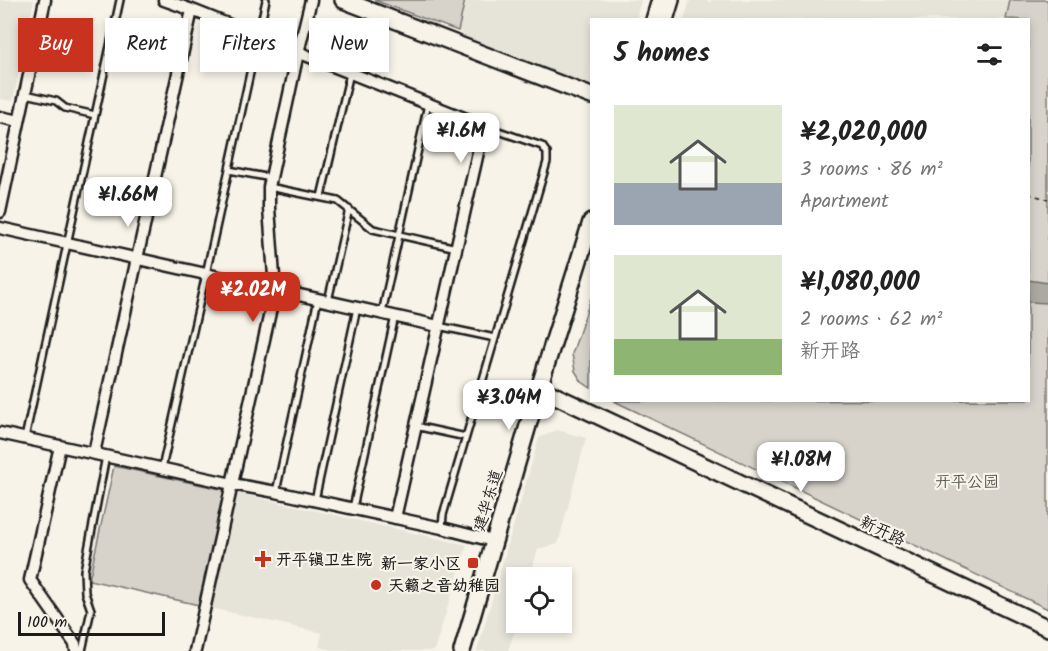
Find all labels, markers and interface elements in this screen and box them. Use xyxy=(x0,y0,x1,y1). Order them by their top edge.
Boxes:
chip: Buy xyxy=(18,18,93,72)
chip: Rent xyxy=(105,18,188,72)
chip: Filters xyxy=(200,18,297,72)
chip: New xyxy=(309,18,389,72)
text: 5 homes xyxy=(614,33,710,75)
icon: filters xyxy=(973,38,1006,71)
text: ¥2,020,000 xyxy=(800,112,927,154)
pin: ¥1.6M xyxy=(419,113,503,164)
text: ¥1.6M xyxy=(436,116,486,148)
icon: home xyxy=(662,129,734,201)
text: 3 rooms · 86 m² xyxy=(800,154,943,186)
pin: ¥1.66M xyxy=(79,177,177,228)
text: ¥1.66M xyxy=(98,180,158,212)
text: Apartment xyxy=(800,186,889,218)
text: ¥1,080,000 xyxy=(800,262,920,304)
pin: ¥2.02M xyxy=(204,272,302,323)
text: ¥2.02M xyxy=(220,275,286,307)
icon: home xyxy=(662,279,734,351)
text: 2 rooms · 62 m² xyxy=(800,304,942,336)
text: 新开路 xyxy=(800,336,860,368)
pin: ¥3.04M xyxy=(460,380,558,431)
text: ¥3.04M xyxy=(477,383,541,415)
pin: ¥1.08M xyxy=(752,442,850,493)
text: ¥1.08M xyxy=(771,445,831,477)
street label: 建华东道 xyxy=(467,466,510,535)
park label: 开平公园 xyxy=(935,470,999,495)
street label: 新开路 xyxy=(855,510,909,553)
place label: 开平镇卫生院 xyxy=(276,548,372,573)
marker: 开平镇卫生院 xyxy=(254,550,272,568)
place label: 新一家小区 xyxy=(381,552,461,577)
marker: 新一家小区 xyxy=(466,556,480,570)
map controls xyxy=(506,567,572,633)
button: locate xyxy=(506,567,572,633)
place label: 天籁之音幼稚园 xyxy=(388,574,500,599)
marker: 天籁之音幼稚园 xyxy=(369,578,383,592)
scale bar xyxy=(18,609,165,636)
text: 100 m xyxy=(27,610,67,635)

